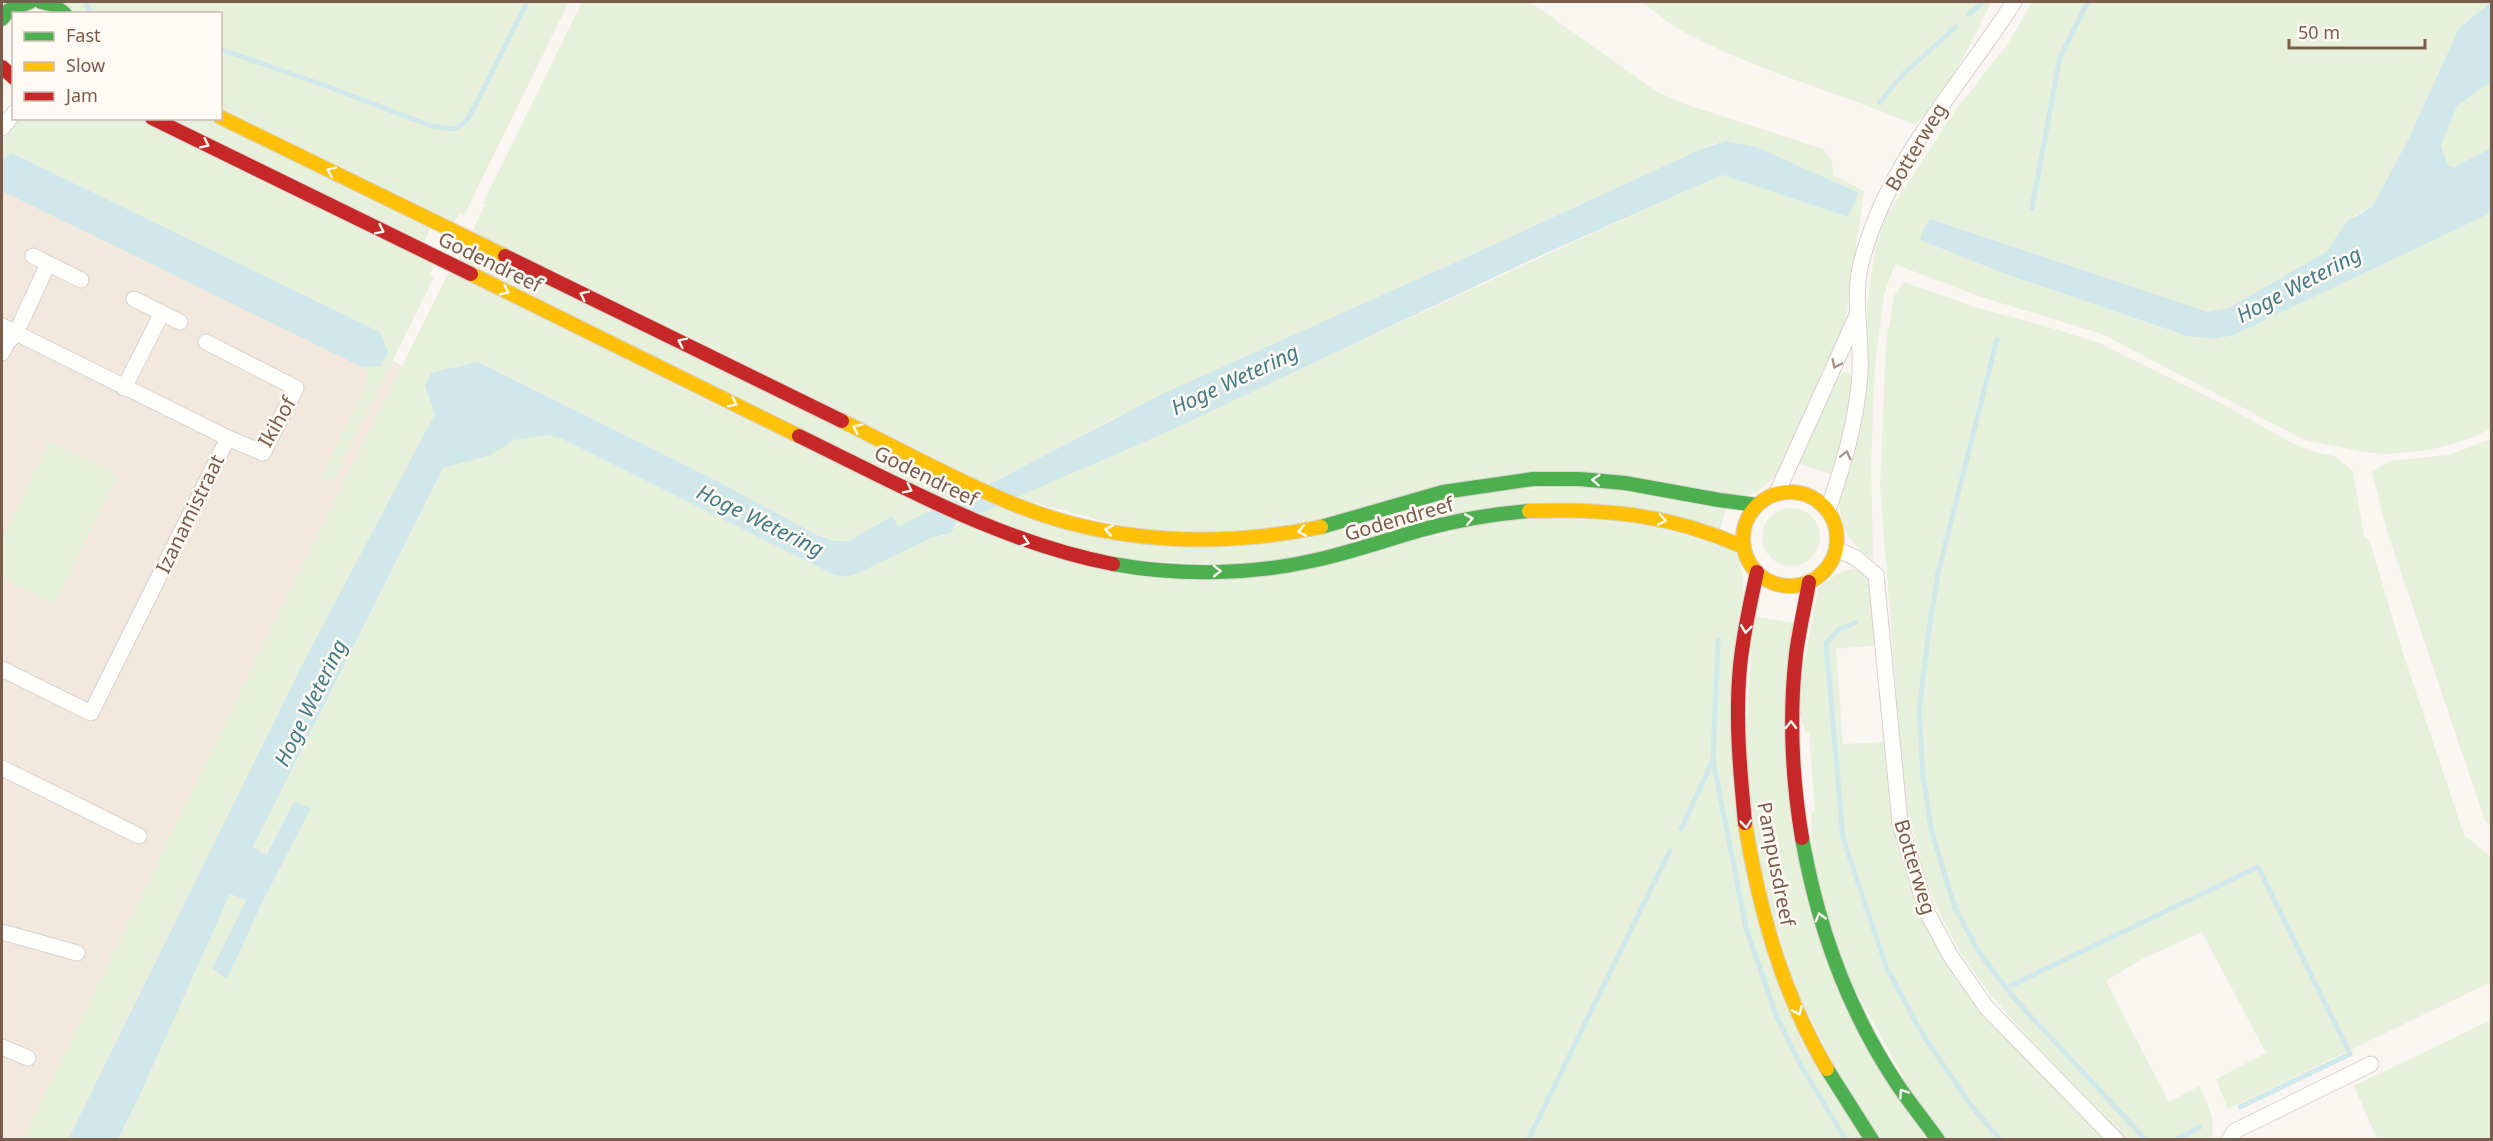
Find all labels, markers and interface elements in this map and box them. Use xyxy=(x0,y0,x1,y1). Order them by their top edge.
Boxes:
legend xyxy=(12,12,222,120)
scale bar xyxy=(2289,12,2426,50)
text: 50 m xyxy=(2298,20,2340,44)
text: Fast xyxy=(66,23,101,47)
text: Slow xyxy=(66,53,105,77)
text: Jam xyxy=(64,83,98,107)
street label: Botterweg xyxy=(1879,98,1952,196)
one-way arrow xyxy=(198,137,209,149)
one-way arrow xyxy=(327,166,338,178)
one-way arrow xyxy=(373,223,384,234)
street label: Godendreef xyxy=(434,225,548,299)
water label: Hoge Wetering xyxy=(2231,239,2366,329)
one-way arrow xyxy=(498,284,509,295)
one-way arrow xyxy=(580,290,591,302)
water label: Hoge Wetering xyxy=(1166,337,1303,421)
one-way arrow xyxy=(677,338,688,350)
one-way arrow xyxy=(1831,357,1843,368)
street label: Ikihof xyxy=(251,391,302,452)
one-way arrow xyxy=(727,396,738,408)
one-way arrow xyxy=(852,424,863,435)
street label: Godendreef xyxy=(870,439,984,513)
street label: Izanamistraat xyxy=(149,450,230,578)
one-way arrow xyxy=(1838,450,1851,460)
one-way arrow xyxy=(1592,474,1601,487)
water label: Hoge Wetering xyxy=(692,477,828,563)
one-way arrow xyxy=(902,482,913,493)
street label: Godendreef xyxy=(1341,490,1458,547)
one-way arrow xyxy=(1657,513,1667,526)
one-way arrow xyxy=(1464,514,1473,526)
one-way arrow xyxy=(1298,524,1308,537)
one-way arrow xyxy=(1104,525,1113,537)
one-way arrow xyxy=(1019,535,1030,548)
one-way arrow xyxy=(1213,565,1222,577)
one-way arrow xyxy=(1740,625,1753,634)
water label: Hoge Wetering xyxy=(267,635,353,771)
one-way arrow xyxy=(1785,721,1798,730)
street label: Pampusdreef xyxy=(1751,800,1802,929)
street label: Botterweg xyxy=(1888,816,1943,918)
one-way arrow xyxy=(1739,819,1752,828)
one-way arrow xyxy=(1814,912,1827,922)
one-way arrow xyxy=(1791,1004,1803,1015)
one-way arrow xyxy=(1899,1088,1910,1099)

